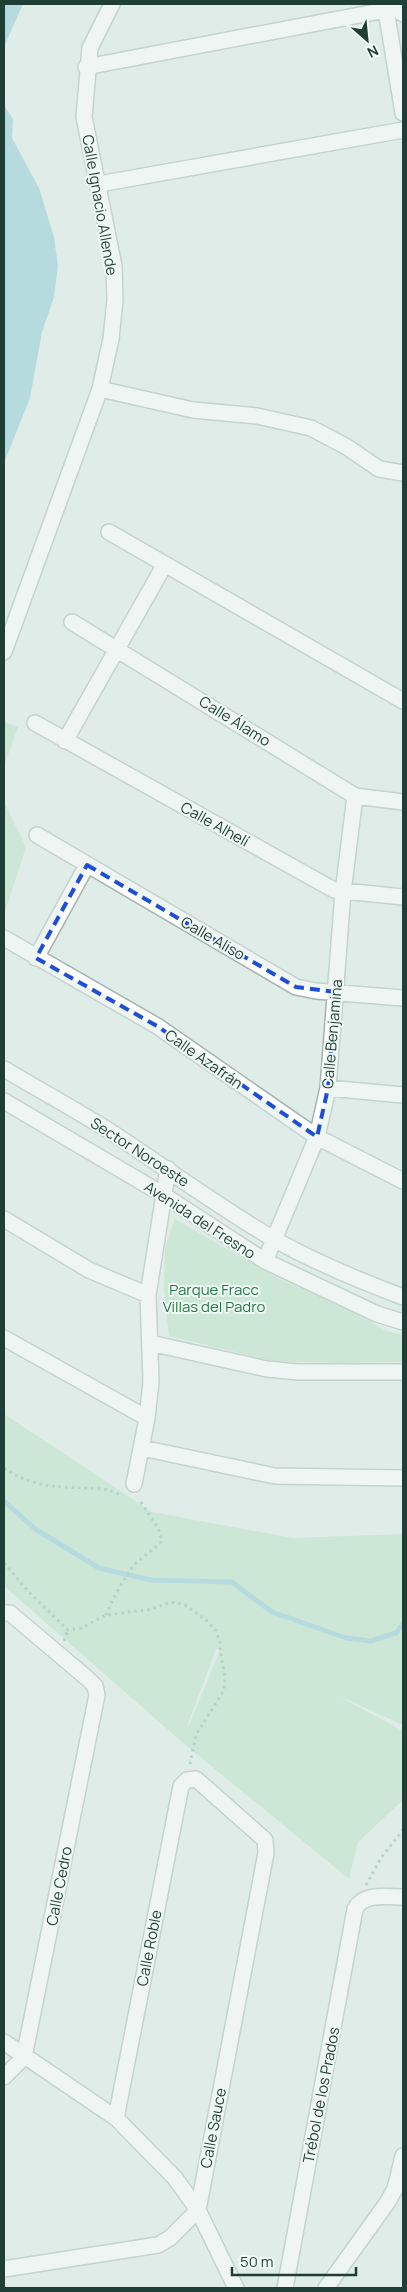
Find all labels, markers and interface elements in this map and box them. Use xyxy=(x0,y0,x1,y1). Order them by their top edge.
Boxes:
north arrow xyxy=(342,15,392,65)
text: N xyxy=(364,41,382,63)
street label: Calle Ignacio Allende xyxy=(77,133,123,277)
street label: Calle Álamo xyxy=(195,691,275,751)
street label: Calle Alhelí xyxy=(177,797,254,852)
street label: Calle Aliso xyxy=(177,911,249,965)
street label: Calle Benjamina xyxy=(317,978,347,1090)
street label: Calle Azafrán xyxy=(161,1024,247,1094)
street label: Sector Noroeste xyxy=(87,1112,194,1192)
street label: Avenida del Fresno xyxy=(140,1176,260,1264)
park label: Parque Fracc Villas del Padro xyxy=(163,1279,265,1317)
street label: Calle Cedro xyxy=(41,1844,77,1927)
street label: Calle Roble xyxy=(131,1908,167,1988)
street label: Trébol de los Prados xyxy=(297,2025,345,2165)
street label: Calle Sauce xyxy=(195,2086,231,2170)
scale bar xyxy=(232,2244,356,2276)
text: 50 m xyxy=(240,2251,274,2272)

